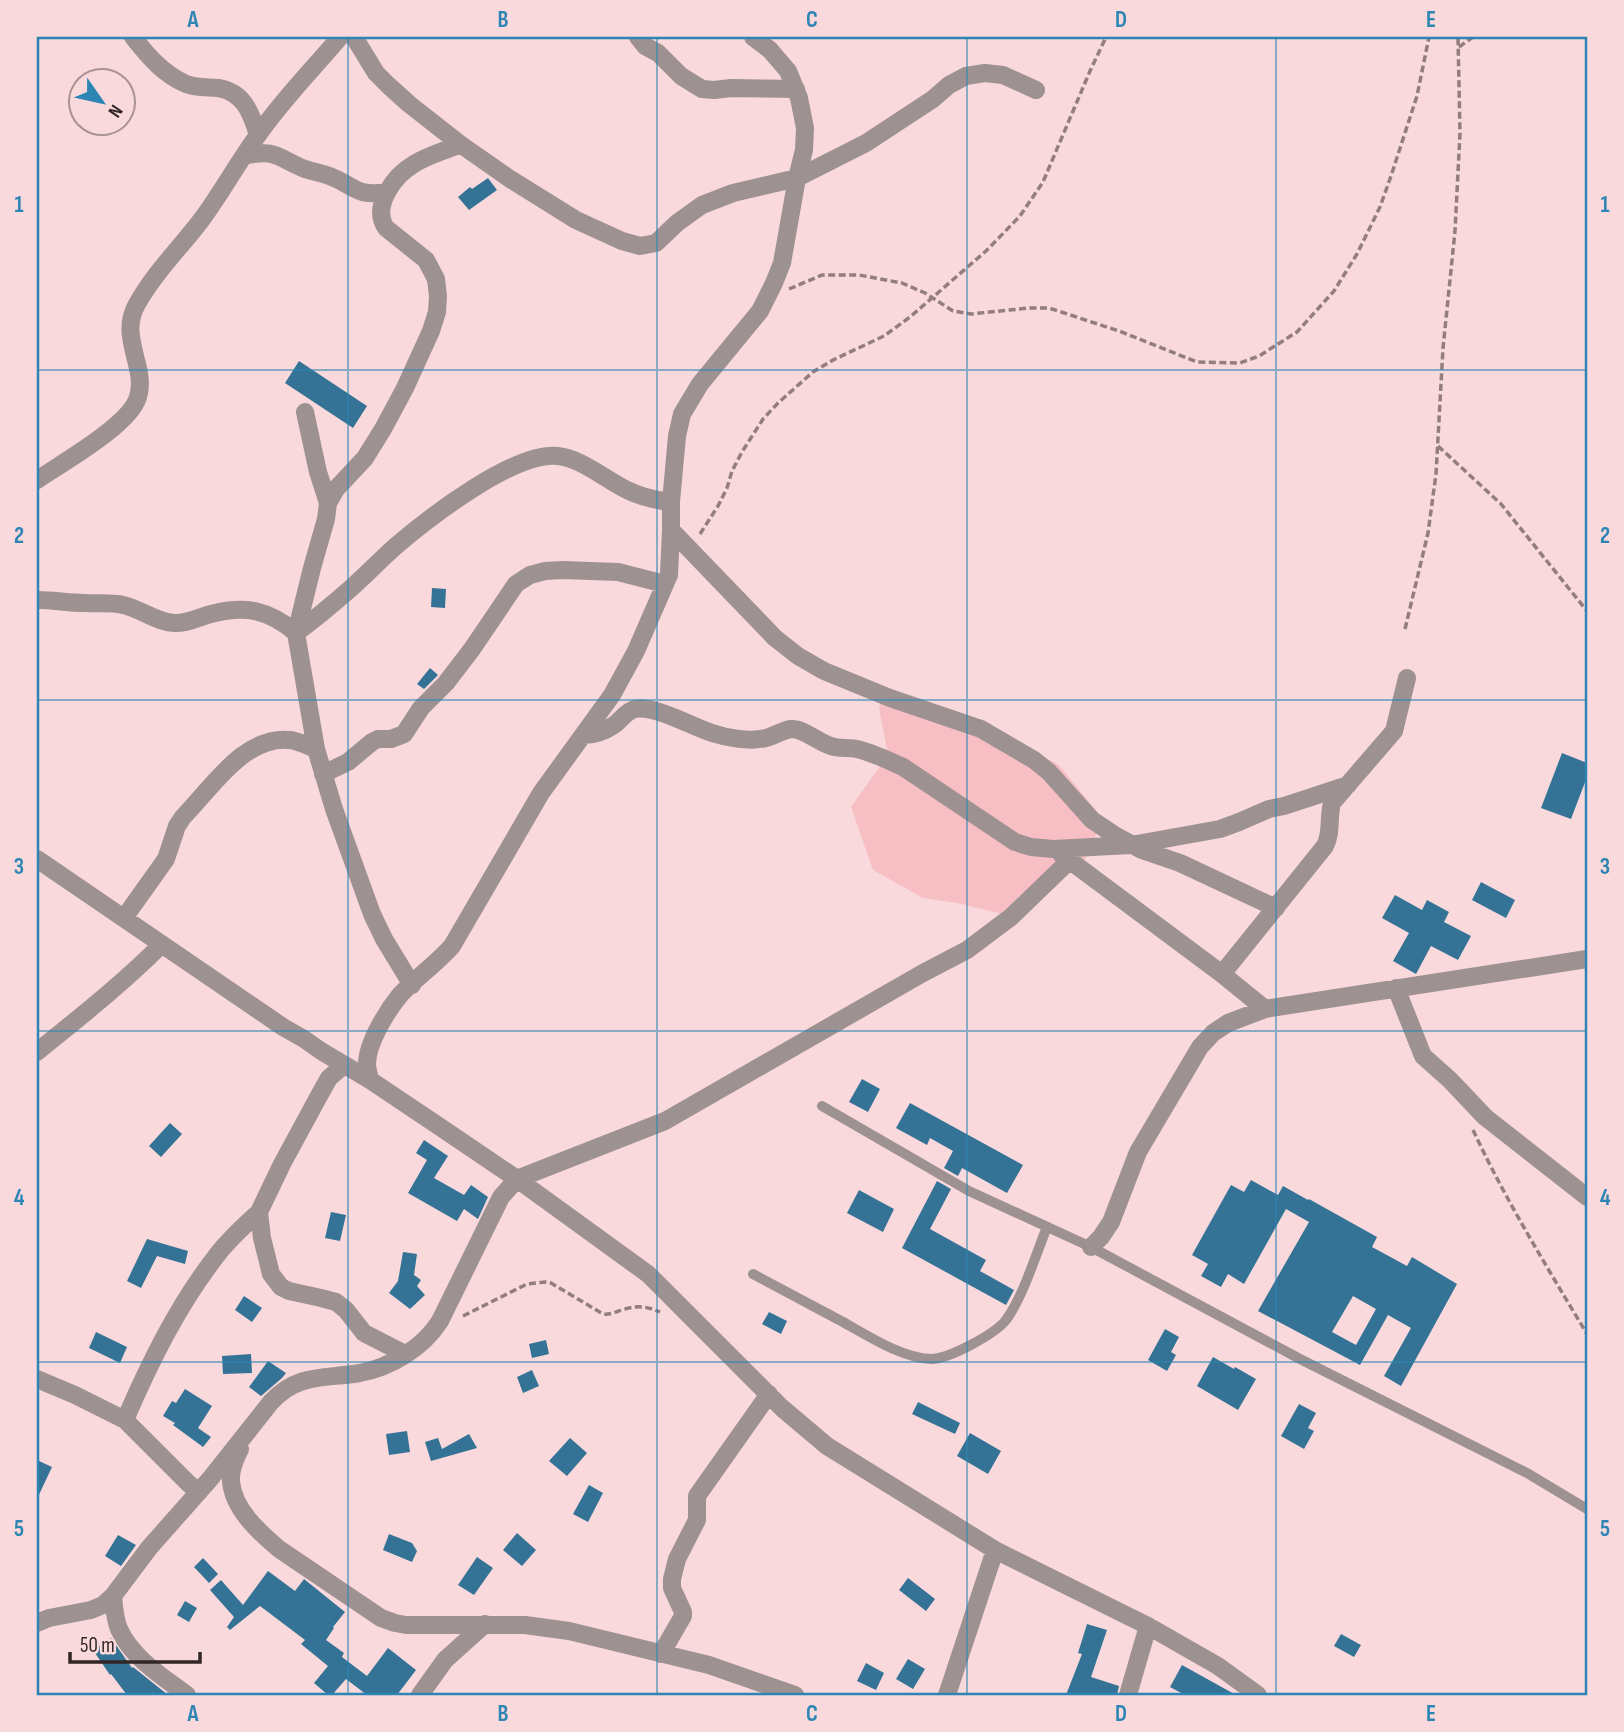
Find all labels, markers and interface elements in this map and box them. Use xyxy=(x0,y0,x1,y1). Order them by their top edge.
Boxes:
text: A xyxy=(187,6,200,34)
text: B xyxy=(498,6,509,34)
text: C xyxy=(806,6,818,34)
text: D xyxy=(1115,6,1127,34)
text: E xyxy=(1426,6,1436,34)
north arrow xyxy=(66,66,136,136)
text: N xyxy=(102,100,127,121)
text: 1 xyxy=(14,191,24,219)
text: 1 xyxy=(1600,191,1610,219)
text: 2 xyxy=(14,522,24,550)
text: 2 xyxy=(1600,522,1610,550)
text: 3 xyxy=(14,853,24,881)
text: 3 xyxy=(1600,853,1610,881)
text: 4 xyxy=(14,1184,25,1212)
text: 4 xyxy=(1600,1184,1611,1212)
text: 5 xyxy=(14,1515,24,1543)
text: 5 xyxy=(1600,1515,1610,1543)
scale bar xyxy=(70,1620,200,1664)
text: 50 m xyxy=(80,1633,115,1658)
text: A xyxy=(187,1700,200,1728)
text: B xyxy=(498,1700,509,1728)
text: C xyxy=(806,1700,818,1728)
text: D xyxy=(1115,1700,1127,1728)
text: E xyxy=(1426,1700,1436,1728)

